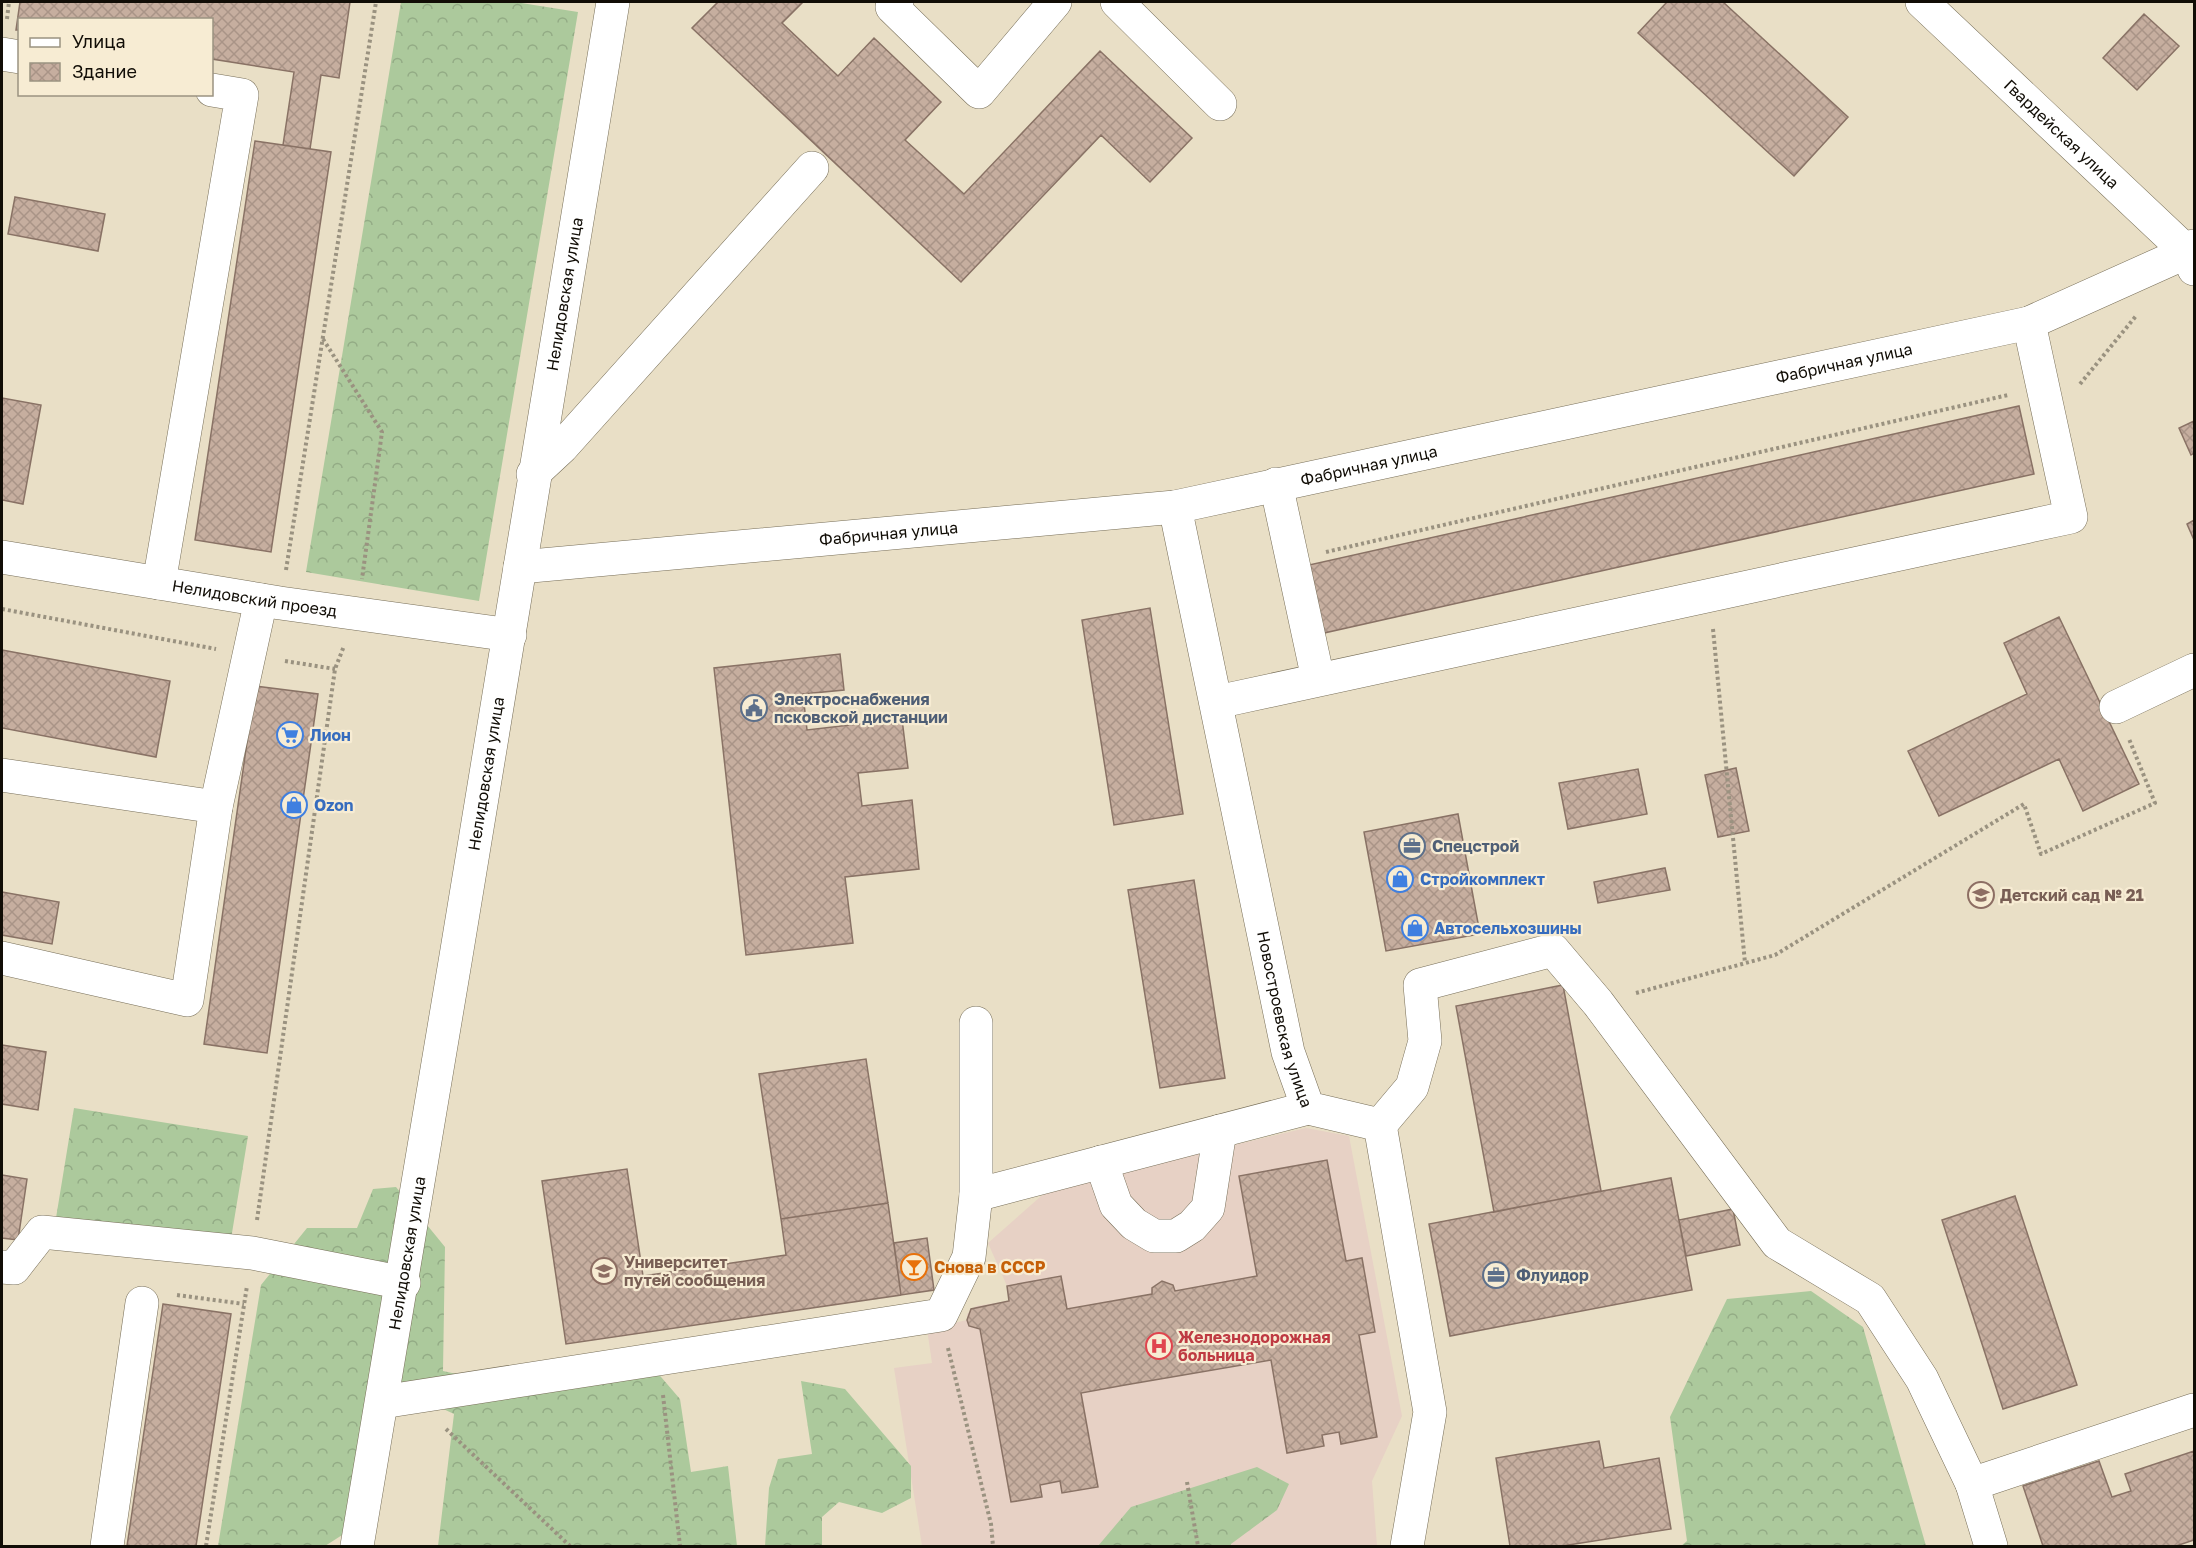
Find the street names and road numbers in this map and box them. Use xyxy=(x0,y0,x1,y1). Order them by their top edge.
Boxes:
street label: Гвардейская улица xyxy=(2000,75,2123,193)
street label: Нелидовская улица xyxy=(542,216,587,372)
street label: Фабричная улица xyxy=(1774,338,1914,387)
street label: Фабричная улица xyxy=(1298,441,1439,490)
street label: Фабричная улица xyxy=(818,517,959,550)
street label: Нелидовский проезд xyxy=(171,575,339,621)
street label: Нелидовская улица xyxy=(463,695,508,852)
street label: Новостроевская улица xyxy=(1253,929,1317,1110)
street label: Нелидовская улица xyxy=(384,1175,429,1332)

